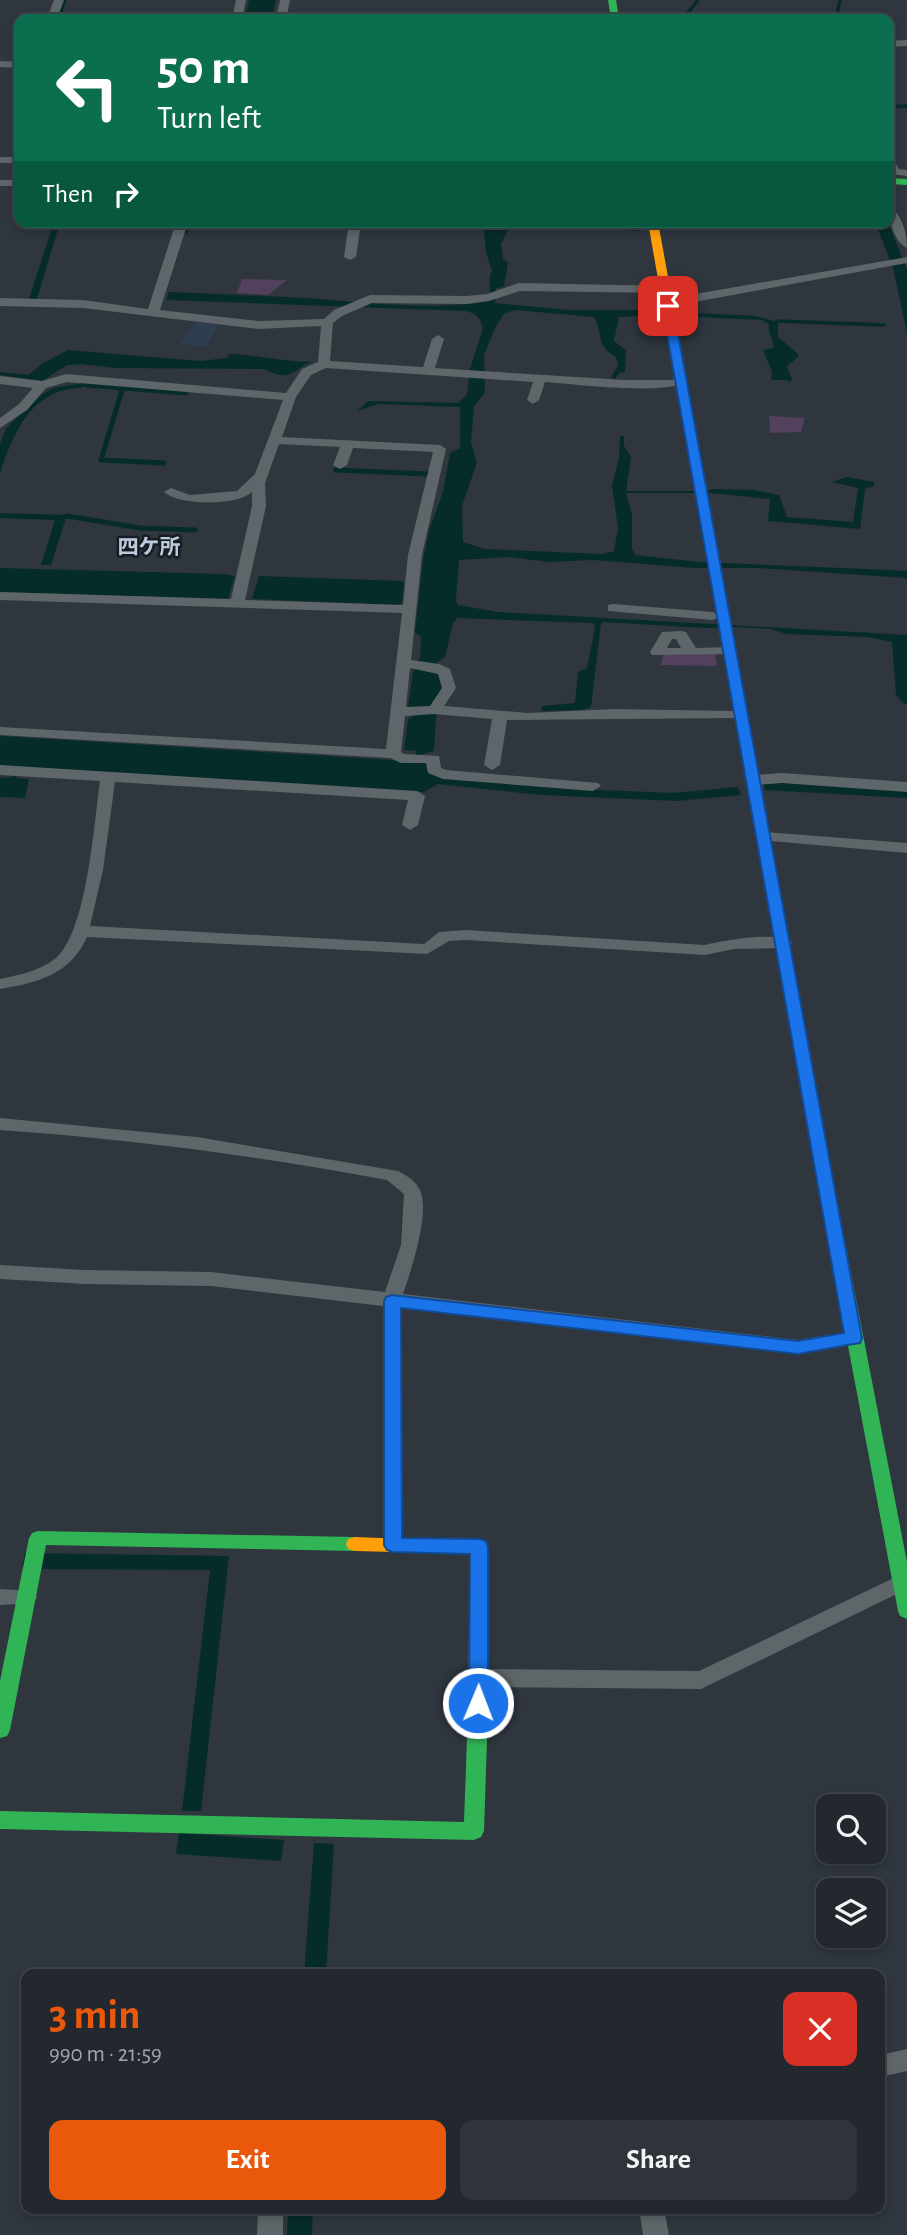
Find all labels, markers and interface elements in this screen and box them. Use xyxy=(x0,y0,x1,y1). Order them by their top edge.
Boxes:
icon: left xyxy=(42,42,133,133)
text: 50 m xyxy=(157,44,251,93)
text: Turn left xyxy=(157,102,261,134)
icon: right xyxy=(107,175,145,213)
text: Then xyxy=(42,181,93,207)
pin xyxy=(638,276,698,336)
icon: arrive xyxy=(649,287,687,325)
district label: 四ケ所 xyxy=(118,536,181,558)
position arrow xyxy=(441,1666,515,1740)
map controls xyxy=(816,1794,886,1948)
button: search xyxy=(816,1794,886,1864)
button: layers xyxy=(816,1878,886,1948)
button: close xyxy=(783,1992,857,2066)
text: 3 min xyxy=(49,1994,141,2036)
text: 990 m · 21:59 xyxy=(49,2043,162,2066)
button: Exit xyxy=(49,2120,446,2200)
button: Share xyxy=(460,2120,857,2200)

